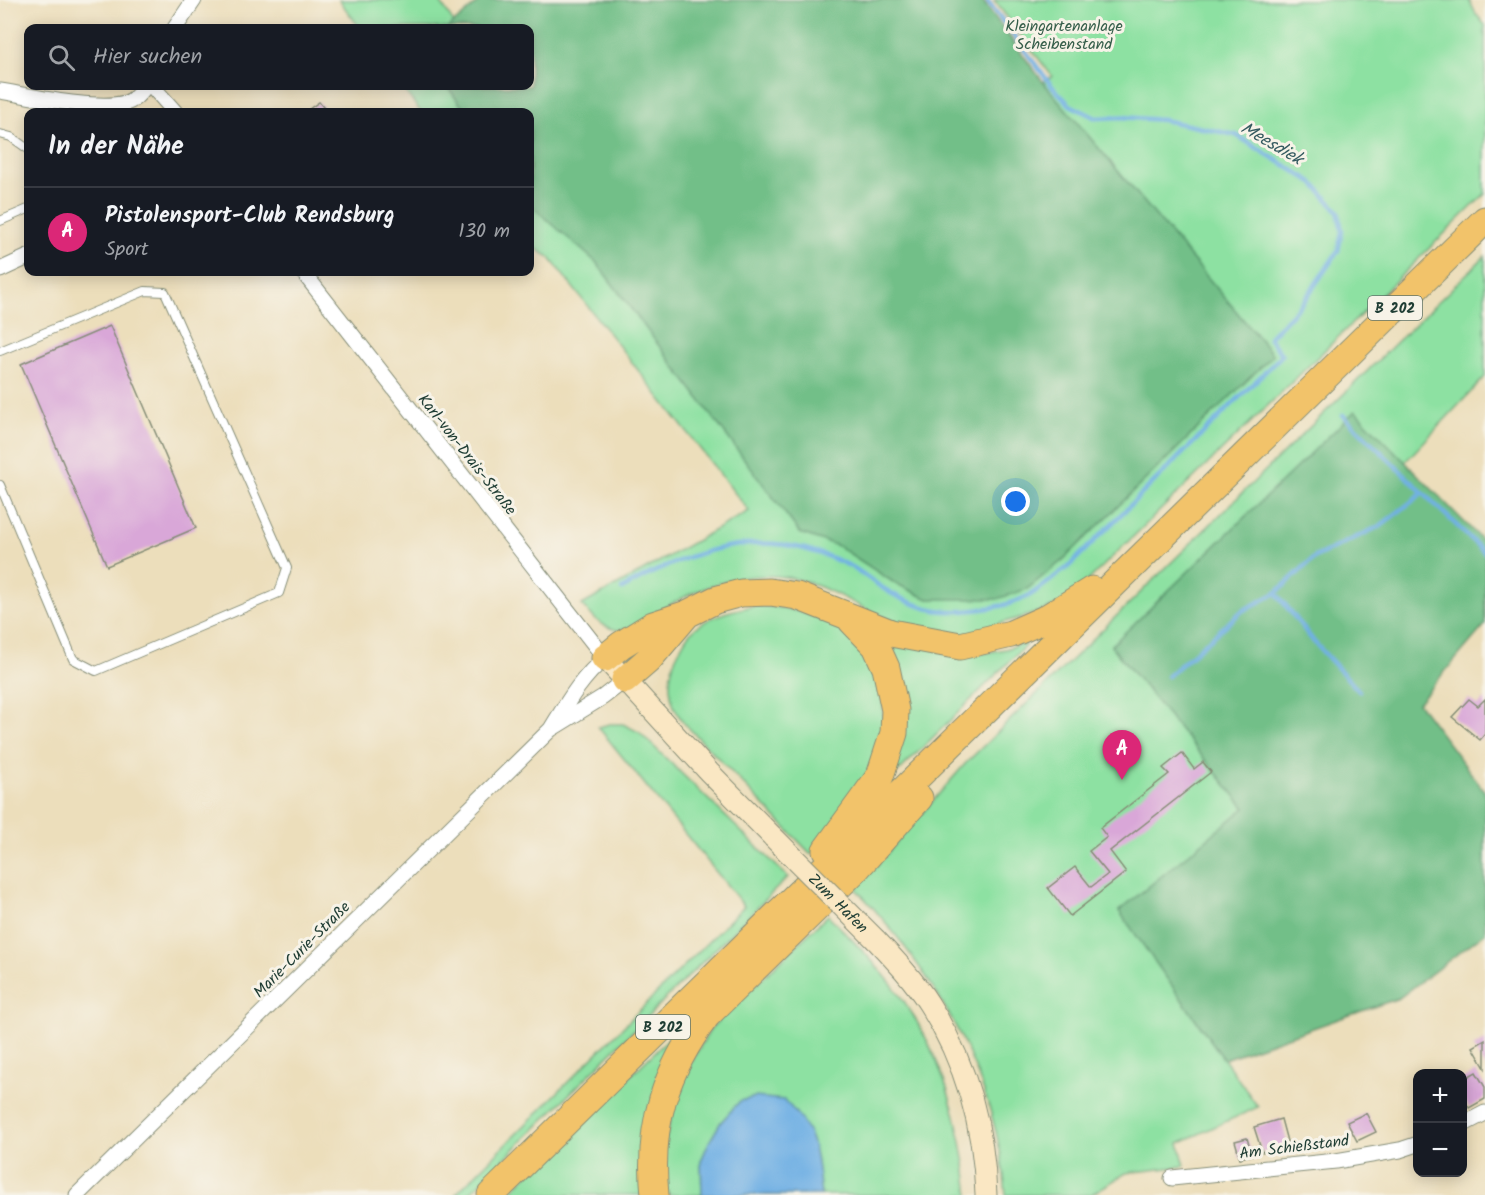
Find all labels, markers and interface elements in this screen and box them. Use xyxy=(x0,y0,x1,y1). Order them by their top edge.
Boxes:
park label: Kleingartenanlage Scheibenstand xyxy=(1005,14,1123,57)
search box xyxy=(24,24,534,90)
text: Hier suchen xyxy=(93,40,202,75)
icon: search xyxy=(45,41,78,74)
water label: Meesdiek xyxy=(1235,115,1310,175)
text: In der Nähe xyxy=(48,126,184,168)
text: Pistolensport-Club Rendsburg xyxy=(105,199,395,234)
text: A xyxy=(61,216,74,248)
text: 130 m xyxy=(458,216,510,248)
text: Sport xyxy=(105,234,149,266)
road number: B 202 xyxy=(1368,296,1422,320)
street label: Karl-von-Drais-Straße xyxy=(411,389,522,521)
your location xyxy=(1001,487,1030,516)
pin: A xyxy=(1102,730,1142,780)
street label: Zum Hafen xyxy=(802,868,874,940)
street label: Marie-Curie-Straße xyxy=(248,896,356,1004)
road number: B 202 xyxy=(636,1015,690,1039)
map controls xyxy=(1413,1069,1467,1177)
button: + xyxy=(1413,1069,1467,1123)
button: − xyxy=(1413,1123,1467,1177)
street label: Am Schießstand xyxy=(1238,1128,1352,1167)

